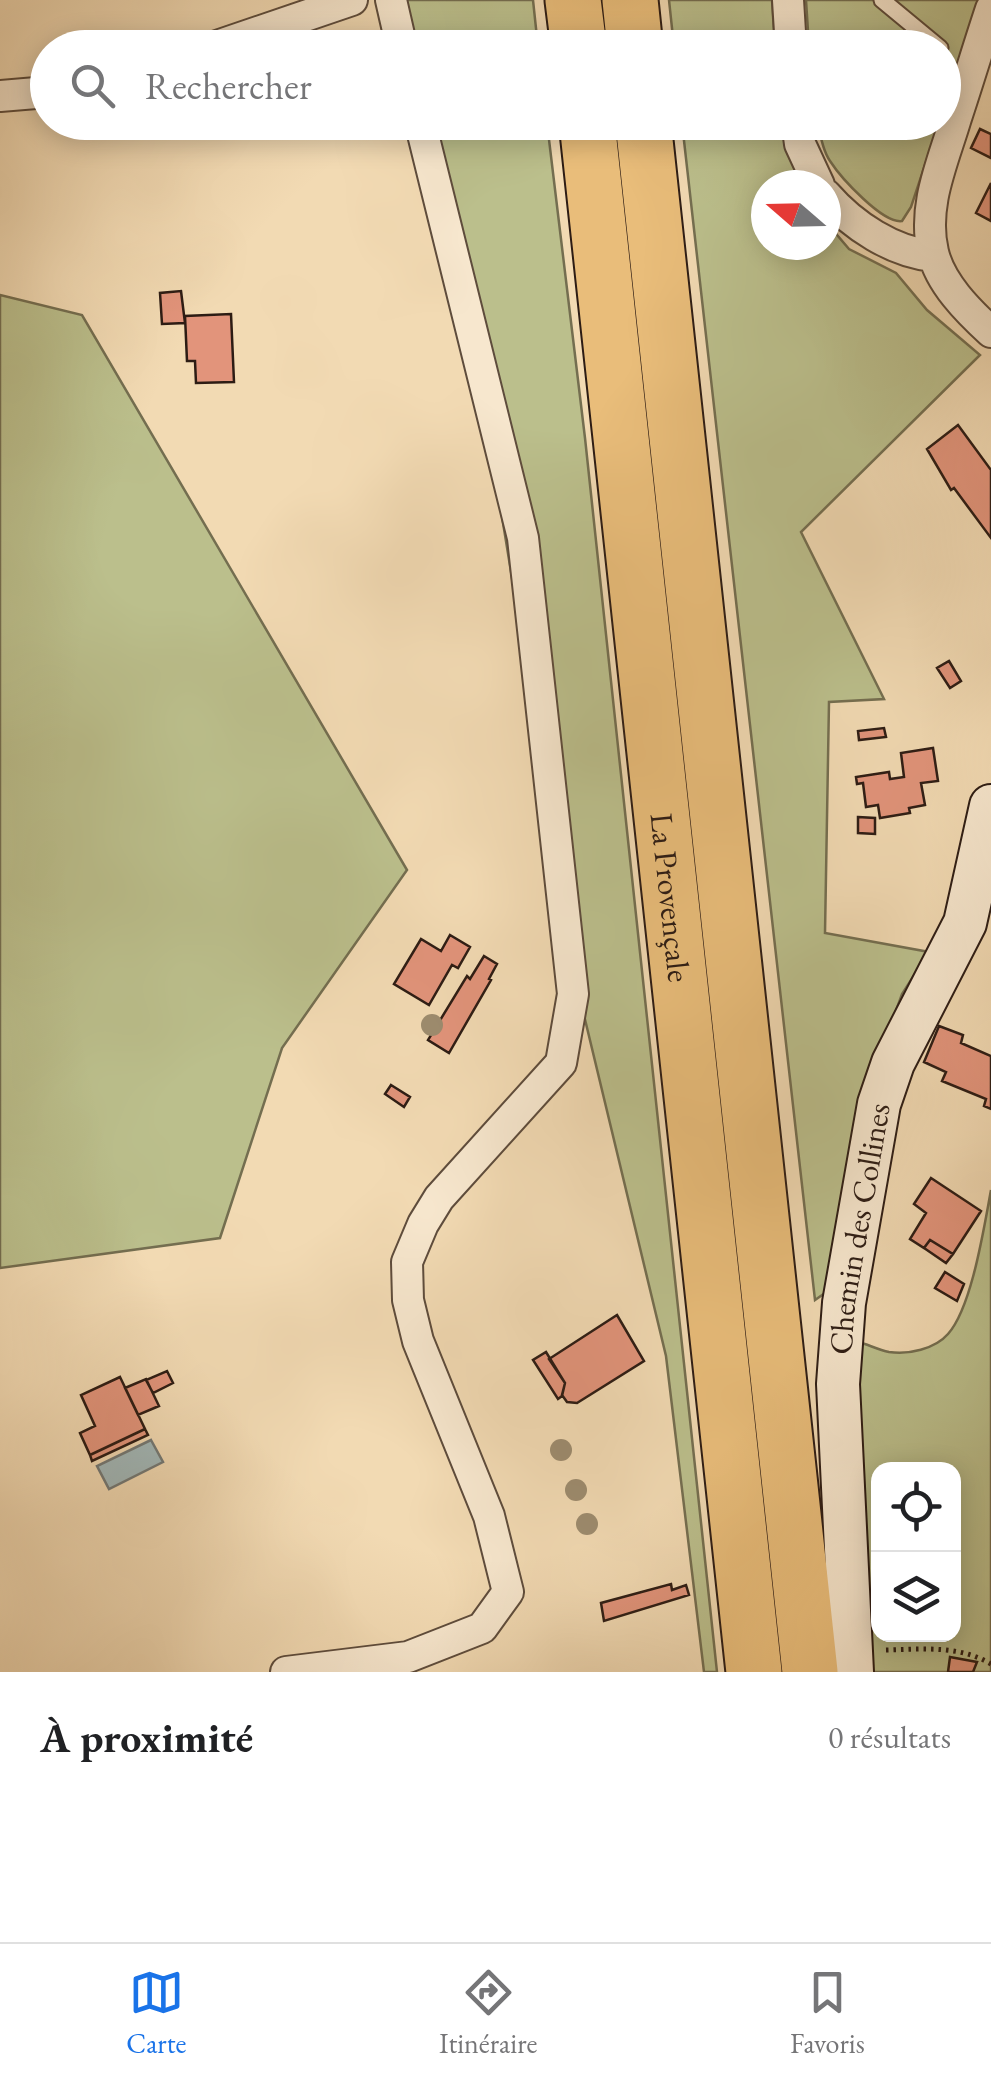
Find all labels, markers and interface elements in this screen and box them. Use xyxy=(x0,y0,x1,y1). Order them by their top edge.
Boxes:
search box xyxy=(30,30,961,140)
icon: search xyxy=(65,58,120,113)
text: Rechercher xyxy=(145,61,312,110)
north arrow xyxy=(751,170,841,260)
street label: La Provençale xyxy=(641,811,701,984)
street label: Chemin des Collines xyxy=(819,1100,900,1356)
map controls xyxy=(871,1462,961,1642)
button: locate xyxy=(871,1462,961,1552)
button: layers xyxy=(871,1552,961,1642)
text: À proximité xyxy=(40,1710,253,1765)
text: 0 résultats xyxy=(828,1716,951,1758)
tab: Carte xyxy=(126,1965,186,2061)
tab: Itinéraire xyxy=(439,1965,537,2061)
tab: Favoris xyxy=(790,1965,865,2061)

